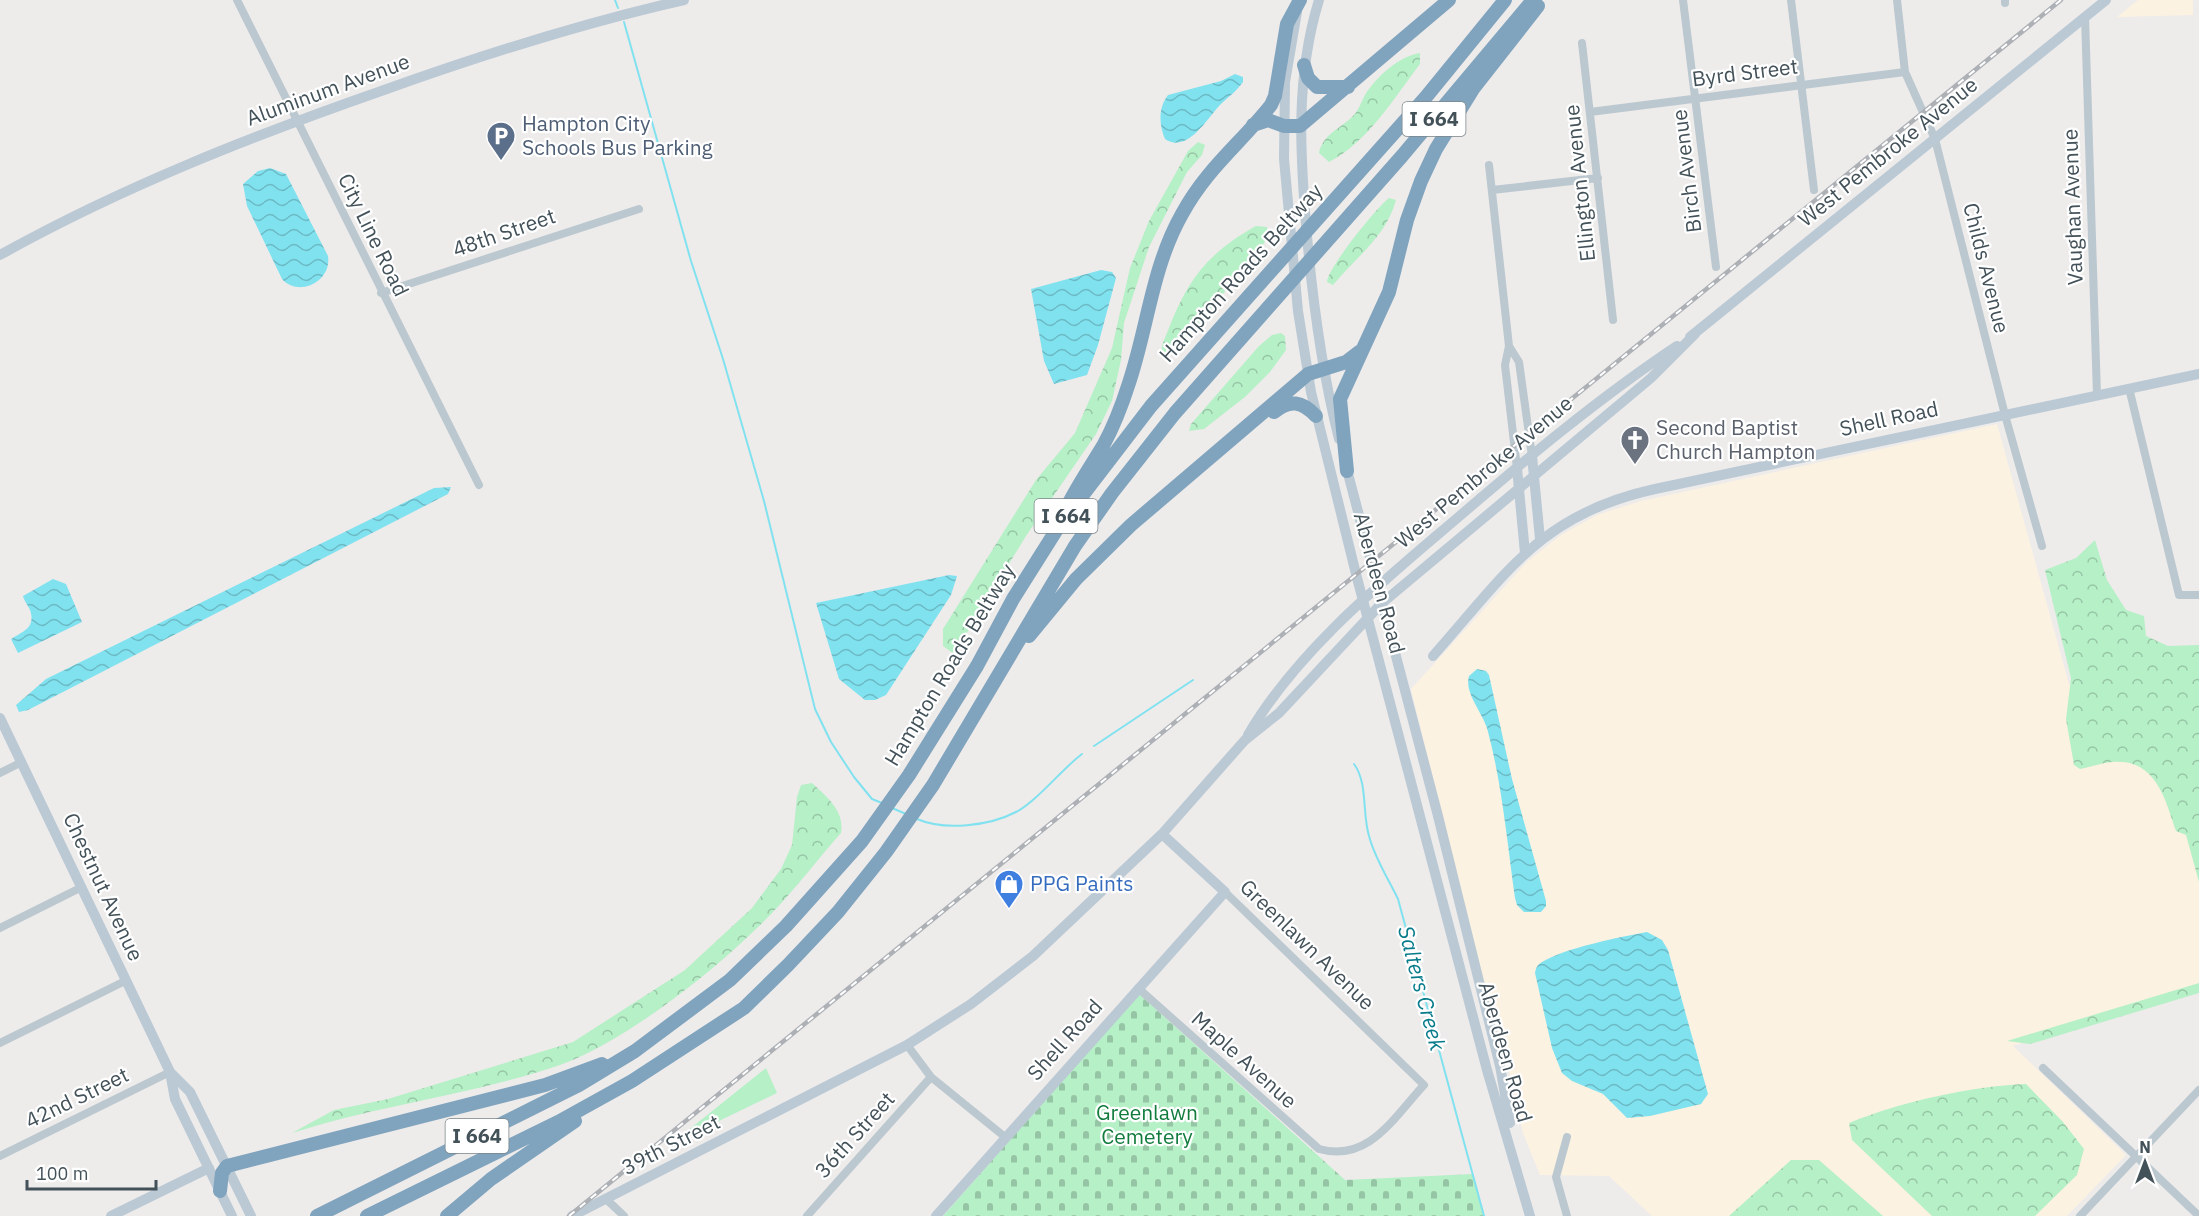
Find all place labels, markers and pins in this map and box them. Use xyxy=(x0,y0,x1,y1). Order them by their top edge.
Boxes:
place label: Hampton City Schools Bus Parking xyxy=(522,109,713,161)
parking icon: Hampton City Schools Bus Parking xyxy=(485,120,517,162)
place label: Second Baptist Church Hampton xyxy=(1656,413,1815,465)
church icon: Second Baptist Church Hampton xyxy=(1619,424,1651,466)
shop icon: PPG Paints xyxy=(993,868,1025,910)
place label: PPG Paints xyxy=(1030,869,1134,897)

